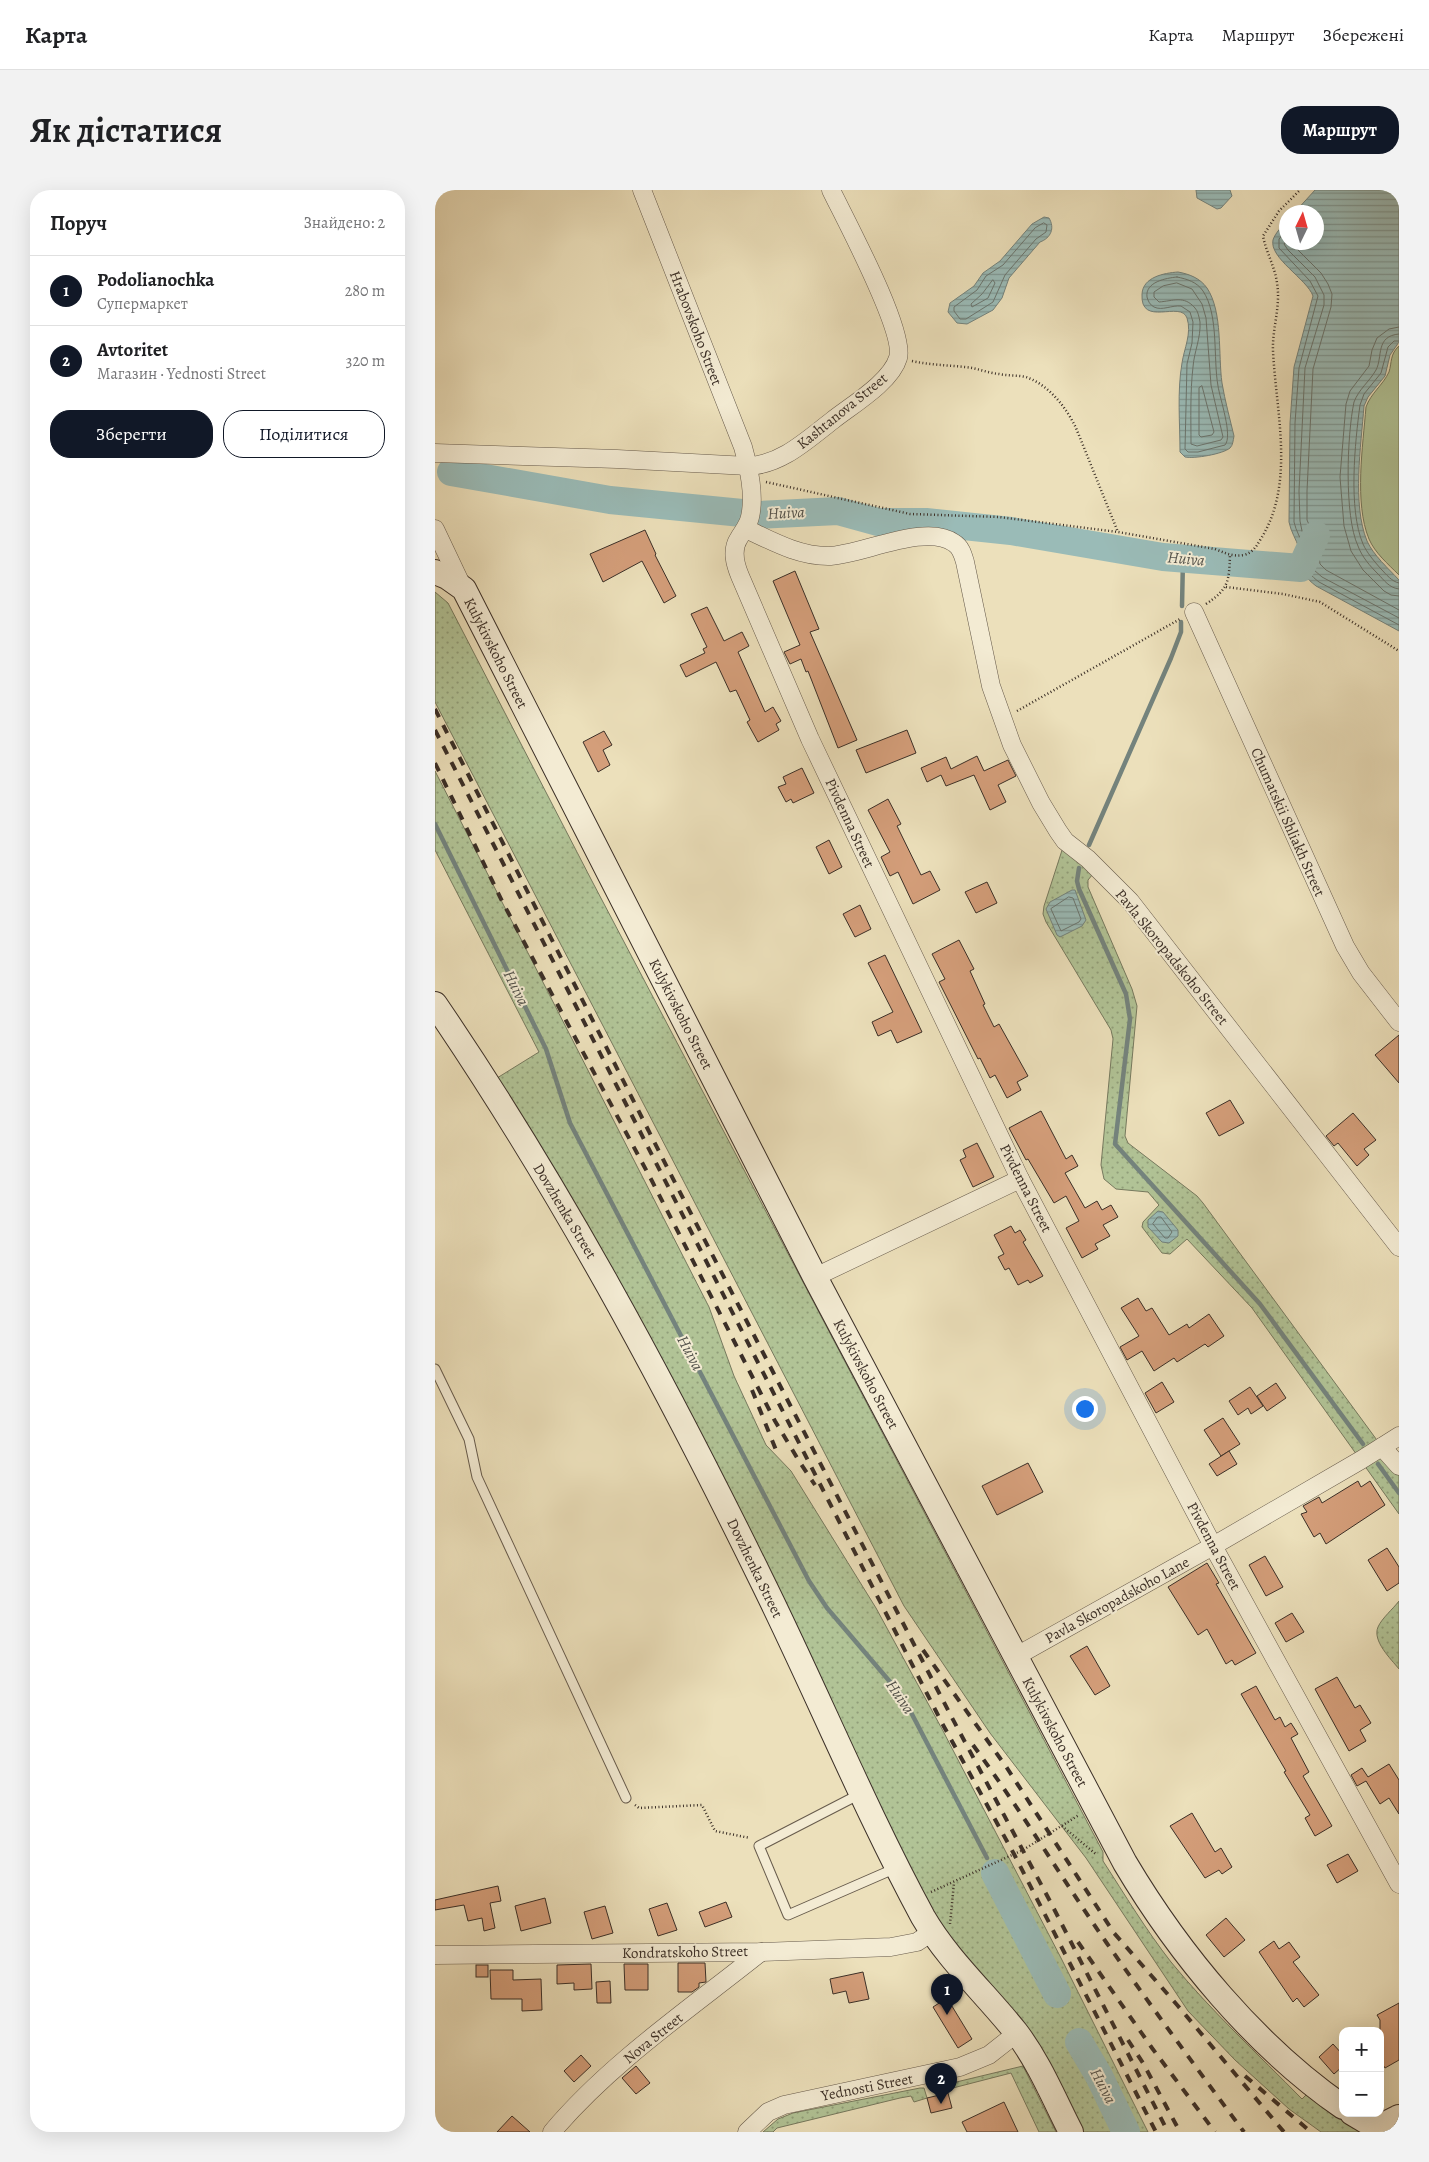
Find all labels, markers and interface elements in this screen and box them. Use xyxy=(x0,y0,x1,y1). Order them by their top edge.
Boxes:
text: Карта xyxy=(25,19,87,51)
text: Карта xyxy=(1148,23,1194,47)
text: Маршрут xyxy=(1222,23,1295,47)
text: Збережені xyxy=(1323,23,1404,47)
text: Як дістатися xyxy=(30,106,222,154)
button: Маршрут xyxy=(1281,106,1399,154)
north arrow xyxy=(1279,205,1324,250)
text: Поруч xyxy=(50,209,107,237)
text: Знайдено: 2 xyxy=(304,212,385,234)
text: Podolianochka xyxy=(97,267,214,293)
street label: Hrabovskoho Street xyxy=(665,268,727,388)
text: 1 xyxy=(63,280,69,302)
text: 280 m xyxy=(345,280,385,302)
text: Супермаркет xyxy=(97,293,188,315)
text: Avtoritet xyxy=(97,337,168,363)
text: 2 xyxy=(62,350,70,372)
text: 320 m xyxy=(346,350,385,372)
text: Магазин · Yednosti Street xyxy=(97,363,266,385)
street label: Kashtanova Street xyxy=(793,368,891,454)
button: Зберегти xyxy=(50,410,213,458)
button: Поділитися xyxy=(223,410,385,458)
water label: Huiva xyxy=(767,501,806,525)
water label: Huiva xyxy=(1167,546,1206,572)
street label: Kulykivskoho Street xyxy=(459,594,533,712)
street label: Chumatskii Shliakh Street xyxy=(1246,744,1330,900)
street label: Pivdenna Street xyxy=(820,775,880,871)
street label: Pavla Skoropadskoho Street xyxy=(1111,885,1233,1029)
street label: Kulykivskoho Street xyxy=(644,955,718,1073)
water label: Huiva xyxy=(498,966,534,1010)
street label: Pivdenna Street xyxy=(995,1140,1057,1236)
street label: Dovzhenka Street xyxy=(529,1159,601,1263)
street label: Kulykivskoho Street xyxy=(829,1315,903,1433)
water label: Huiva xyxy=(672,1331,709,1375)
your location xyxy=(1072,1396,1098,1422)
street label: Pivdenna Street xyxy=(1182,1499,1246,1593)
street label: Dovzhenka Street xyxy=(722,1515,788,1621)
street label: Pavla Skoropadskoho Lane xyxy=(1041,1552,1193,1648)
street label: Kulykivskoho Street xyxy=(1018,1673,1092,1791)
water label: Huiva xyxy=(880,1675,920,1719)
street label: Kondratskoho Street xyxy=(622,1941,748,1963)
pin: 1 xyxy=(931,1974,963,2015)
street label: Nova Street xyxy=(619,2008,687,2068)
map controls xyxy=(1339,2027,1384,2117)
button: + xyxy=(1339,2027,1384,2072)
pin: 2 xyxy=(925,2063,957,2104)
water label: Huiva xyxy=(1085,2064,1122,2108)
street label: Yednosti Street xyxy=(818,2068,915,2106)
button: − xyxy=(1339,2072,1384,2117)

